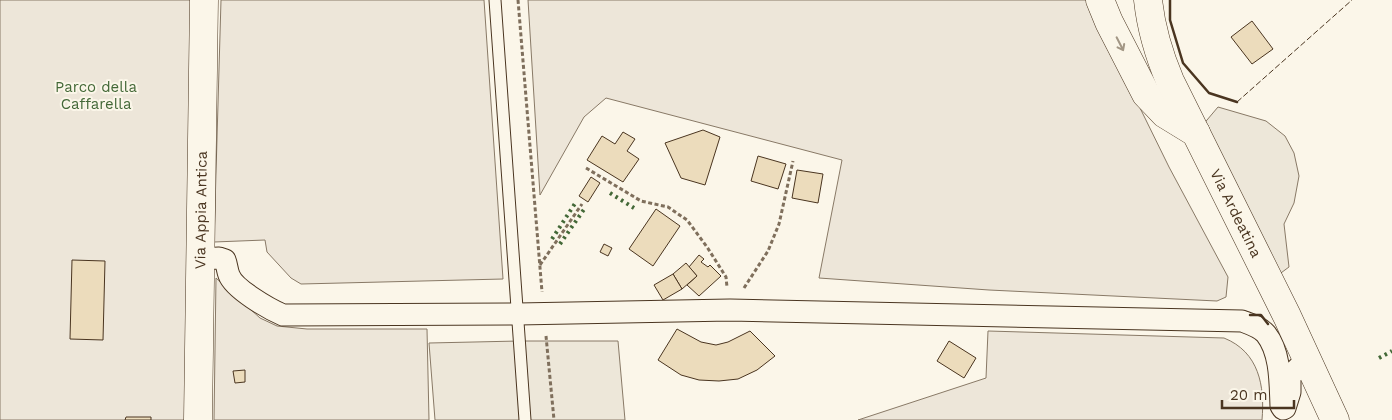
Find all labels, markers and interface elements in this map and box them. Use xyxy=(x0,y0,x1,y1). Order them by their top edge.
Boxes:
one-way arrow xyxy=(1116,36,1125,51)
park label: Parco della Caffarella xyxy=(55,78,137,113)
street label: Via Appia Antica xyxy=(191,150,211,269)
street label: Via Ardeatina xyxy=(1206,166,1266,261)
scale bar xyxy=(1222,378,1294,410)
text: 20 m xyxy=(1230,386,1268,404)

